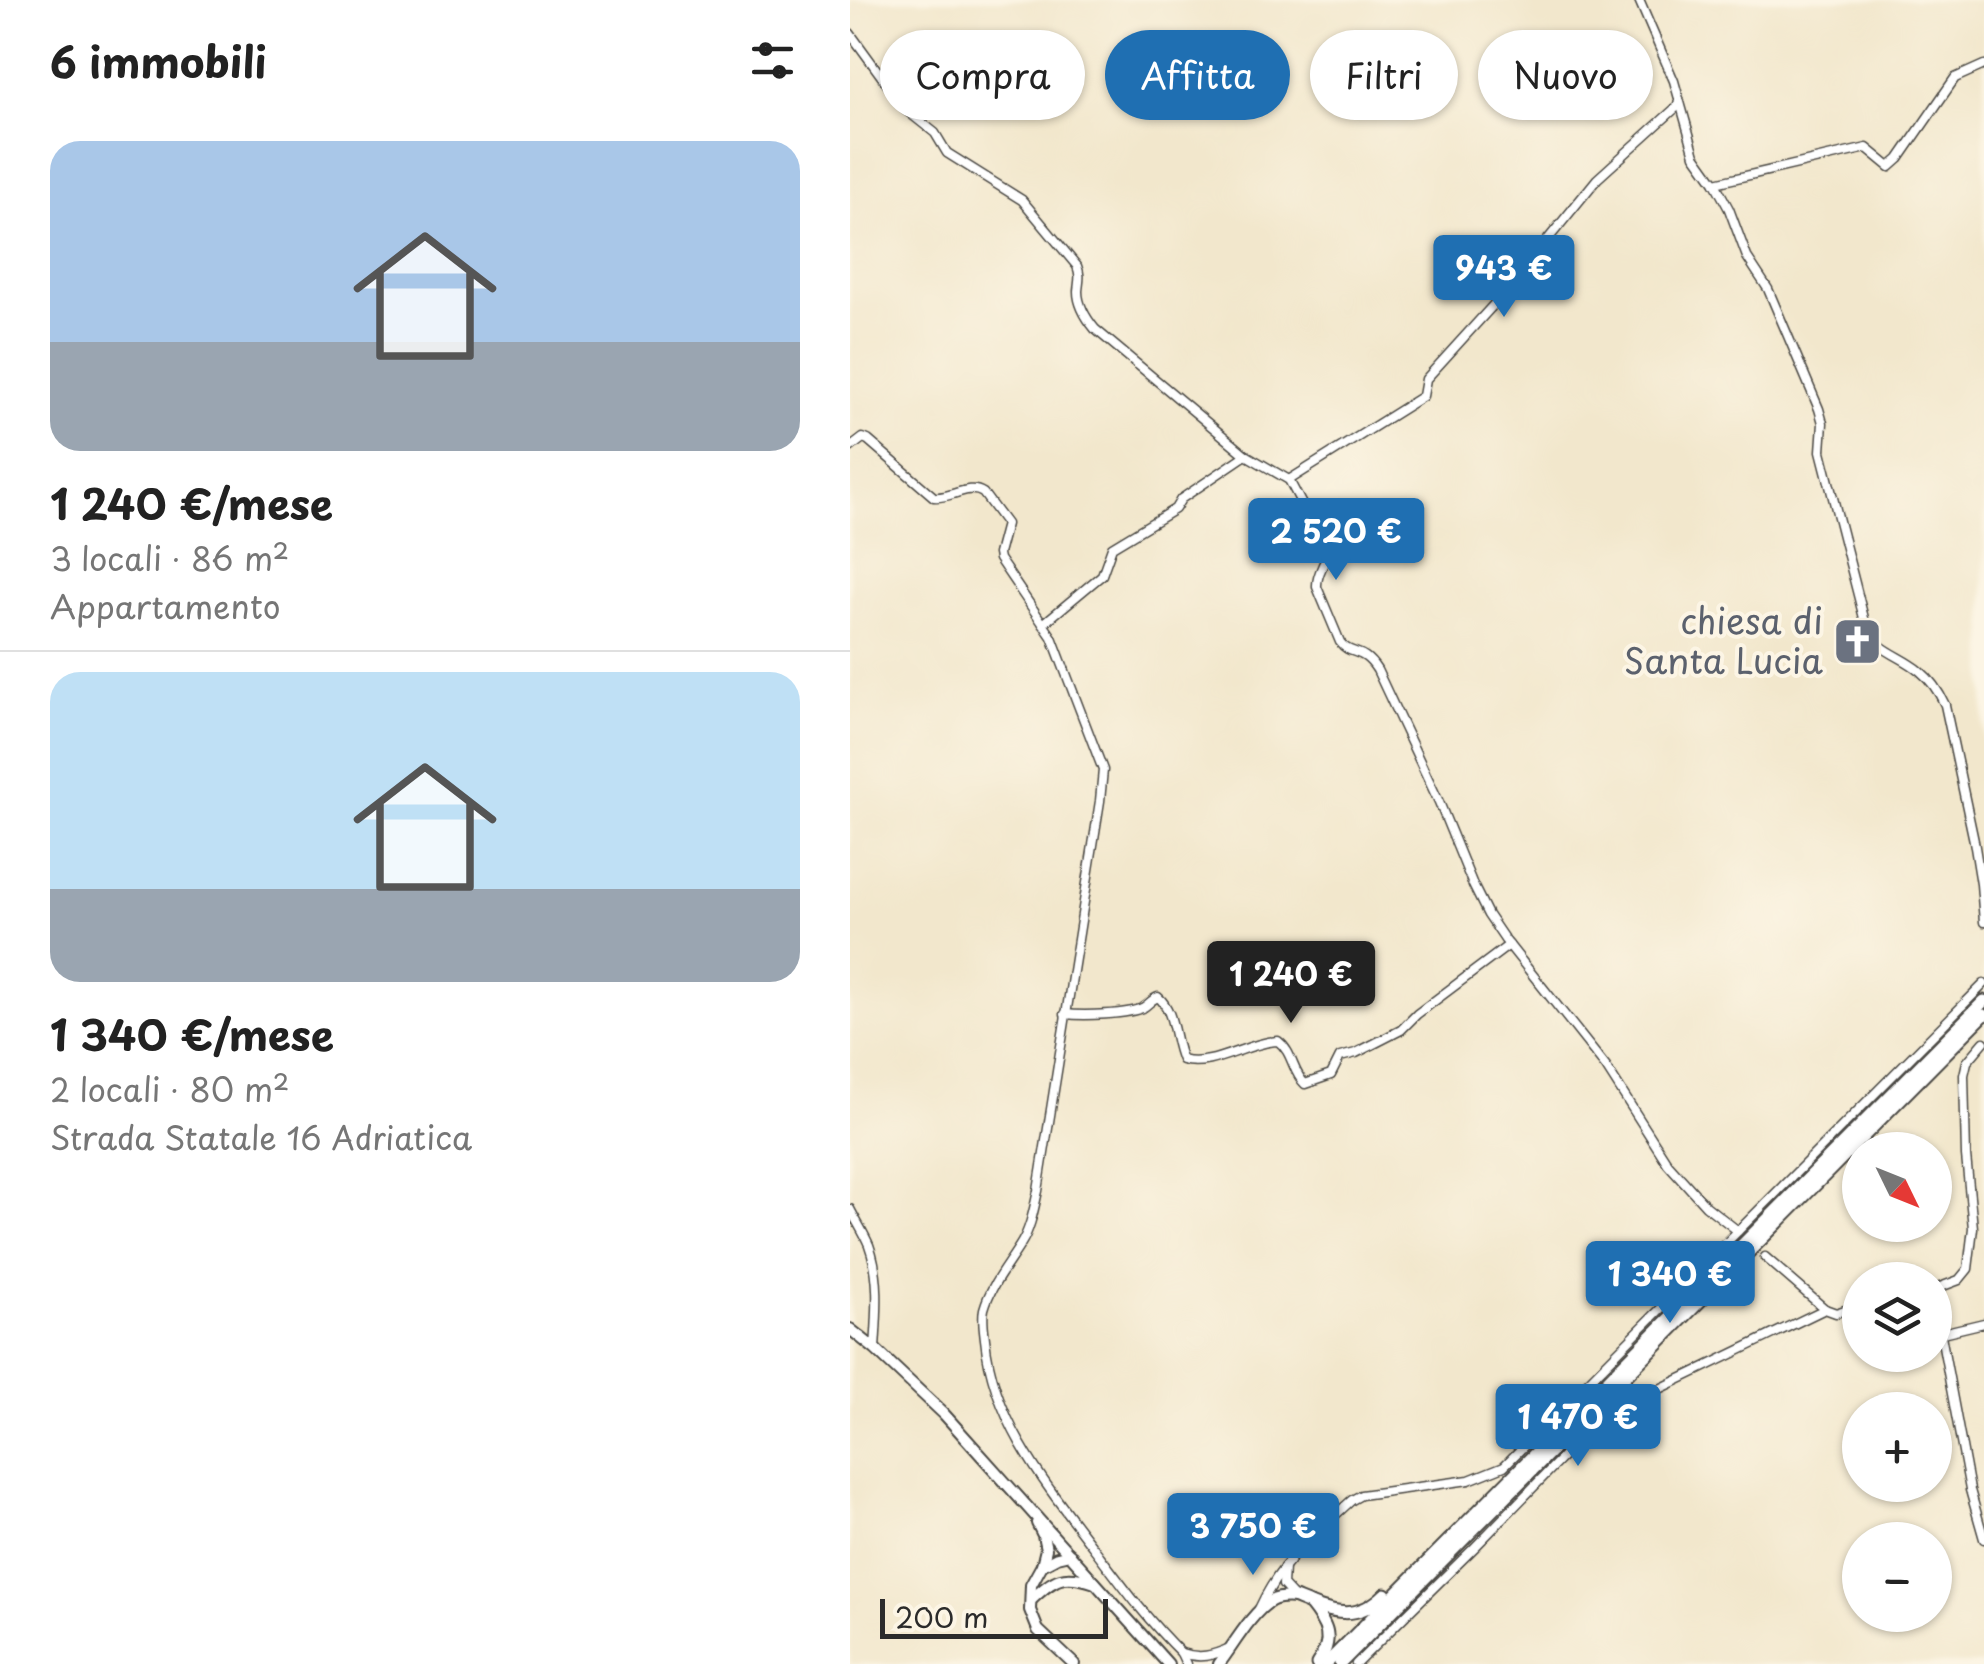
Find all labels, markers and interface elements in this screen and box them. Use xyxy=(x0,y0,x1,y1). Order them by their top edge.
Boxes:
text: 6 immobili xyxy=(50,29,266,92)
chip: Compra xyxy=(880,30,1085,120)
chip: Affitta xyxy=(1105,30,1290,120)
chip: Filtri xyxy=(1310,30,1458,120)
chip: Nuovo xyxy=(1478,30,1653,120)
icon: filters xyxy=(745,33,800,88)
icon: home xyxy=(335,206,515,386)
pin: 943 € xyxy=(1434,235,1574,320)
text: 943 € xyxy=(1455,243,1553,291)
text: 1 240 €/mese xyxy=(50,471,333,534)
pin: 2 520 € xyxy=(1244,498,1428,583)
text: 2 520 € xyxy=(1270,506,1402,554)
text: 3 locali · 86 m² xyxy=(50,534,289,582)
text: Appartamento xyxy=(50,582,280,630)
place label: chiesa di Santa Lucia xyxy=(1624,593,1824,686)
church icon: chiesa di Santa Lucia xyxy=(1832,616,1884,668)
icon: home xyxy=(335,737,515,917)
pin: 1 240 € xyxy=(1199,941,1383,1026)
text: 1 240 € xyxy=(1229,949,1353,997)
text: 1 340 €/mese xyxy=(50,1002,334,1065)
text: 2 locali · 80 m² xyxy=(50,1065,289,1113)
text: Strada Statale 16 Adriatica xyxy=(50,1113,472,1161)
north arrow xyxy=(1842,1132,1952,1242)
map controls xyxy=(1842,1132,1952,1632)
pin: 1 340 € xyxy=(1578,1241,1762,1326)
text: 1 340 € xyxy=(1608,1249,1732,1297)
button: layers xyxy=(1842,1262,1952,1372)
pin: 1 470 € xyxy=(1486,1384,1670,1469)
text: 1 470 € xyxy=(1518,1392,1638,1440)
button: + xyxy=(1842,1392,1952,1502)
pin: 3 750 € xyxy=(1161,1493,1345,1578)
text: 3 750 € xyxy=(1189,1501,1317,1549)
button: − xyxy=(1842,1522,1952,1632)
scale bar xyxy=(880,1594,1108,1638)
text: 200 m xyxy=(895,1595,988,1638)

